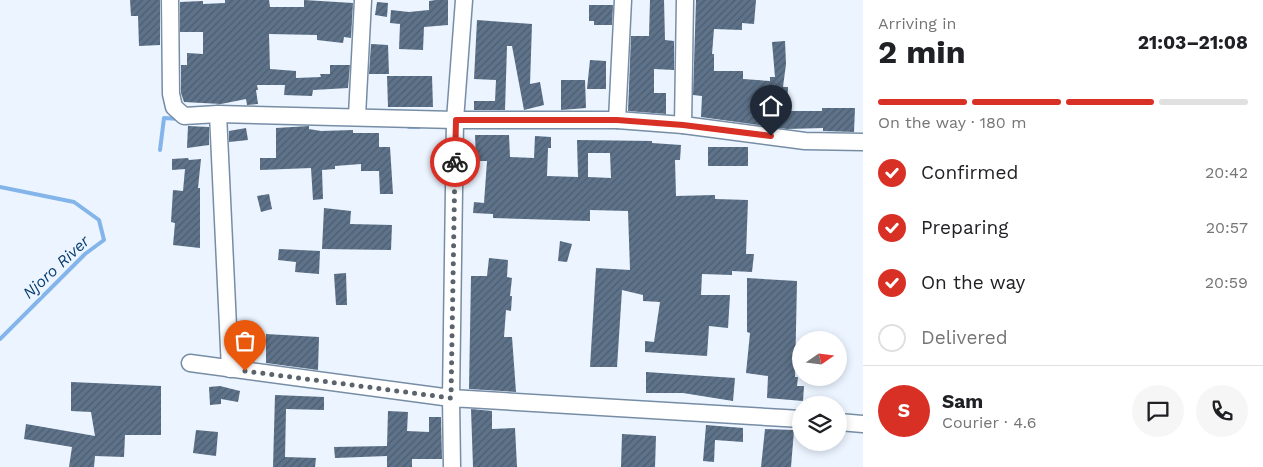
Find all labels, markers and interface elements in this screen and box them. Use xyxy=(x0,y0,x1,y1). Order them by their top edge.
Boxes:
text: Arriving in xyxy=(878,14,956,33)
text: 21:03–21:08 xyxy=(1138,31,1248,54)
text: 2 min xyxy=(878,33,966,71)
pin xyxy=(750,85,792,136)
icon: home xyxy=(757,92,785,120)
text: On the way · 180 m xyxy=(878,113,1026,132)
courier xyxy=(430,137,480,187)
icon: bike xyxy=(441,148,469,176)
icon: check xyxy=(878,159,906,187)
text: Confirmed xyxy=(921,161,1018,184)
text: 20:42 xyxy=(1205,163,1248,182)
icon: check xyxy=(878,214,906,242)
text: Preparing xyxy=(921,216,1008,239)
text: 20:57 xyxy=(1206,218,1248,237)
water label: Njoro River xyxy=(19,231,94,303)
icon: check xyxy=(878,269,906,297)
text: On the way xyxy=(921,271,1025,294)
text: 20:59 xyxy=(1205,273,1248,292)
pin xyxy=(224,320,266,371)
text: Delivered xyxy=(921,326,1008,349)
icon: bag xyxy=(231,327,259,355)
north arrow xyxy=(792,331,848,386)
map controls xyxy=(792,331,847,451)
button: chat xyxy=(1132,385,1184,437)
button: phone xyxy=(1196,385,1248,437)
text: Sam xyxy=(942,390,983,413)
button: layers xyxy=(792,396,847,451)
text: S xyxy=(898,399,910,422)
text: Courier · 4.6 xyxy=(942,413,1037,432)

